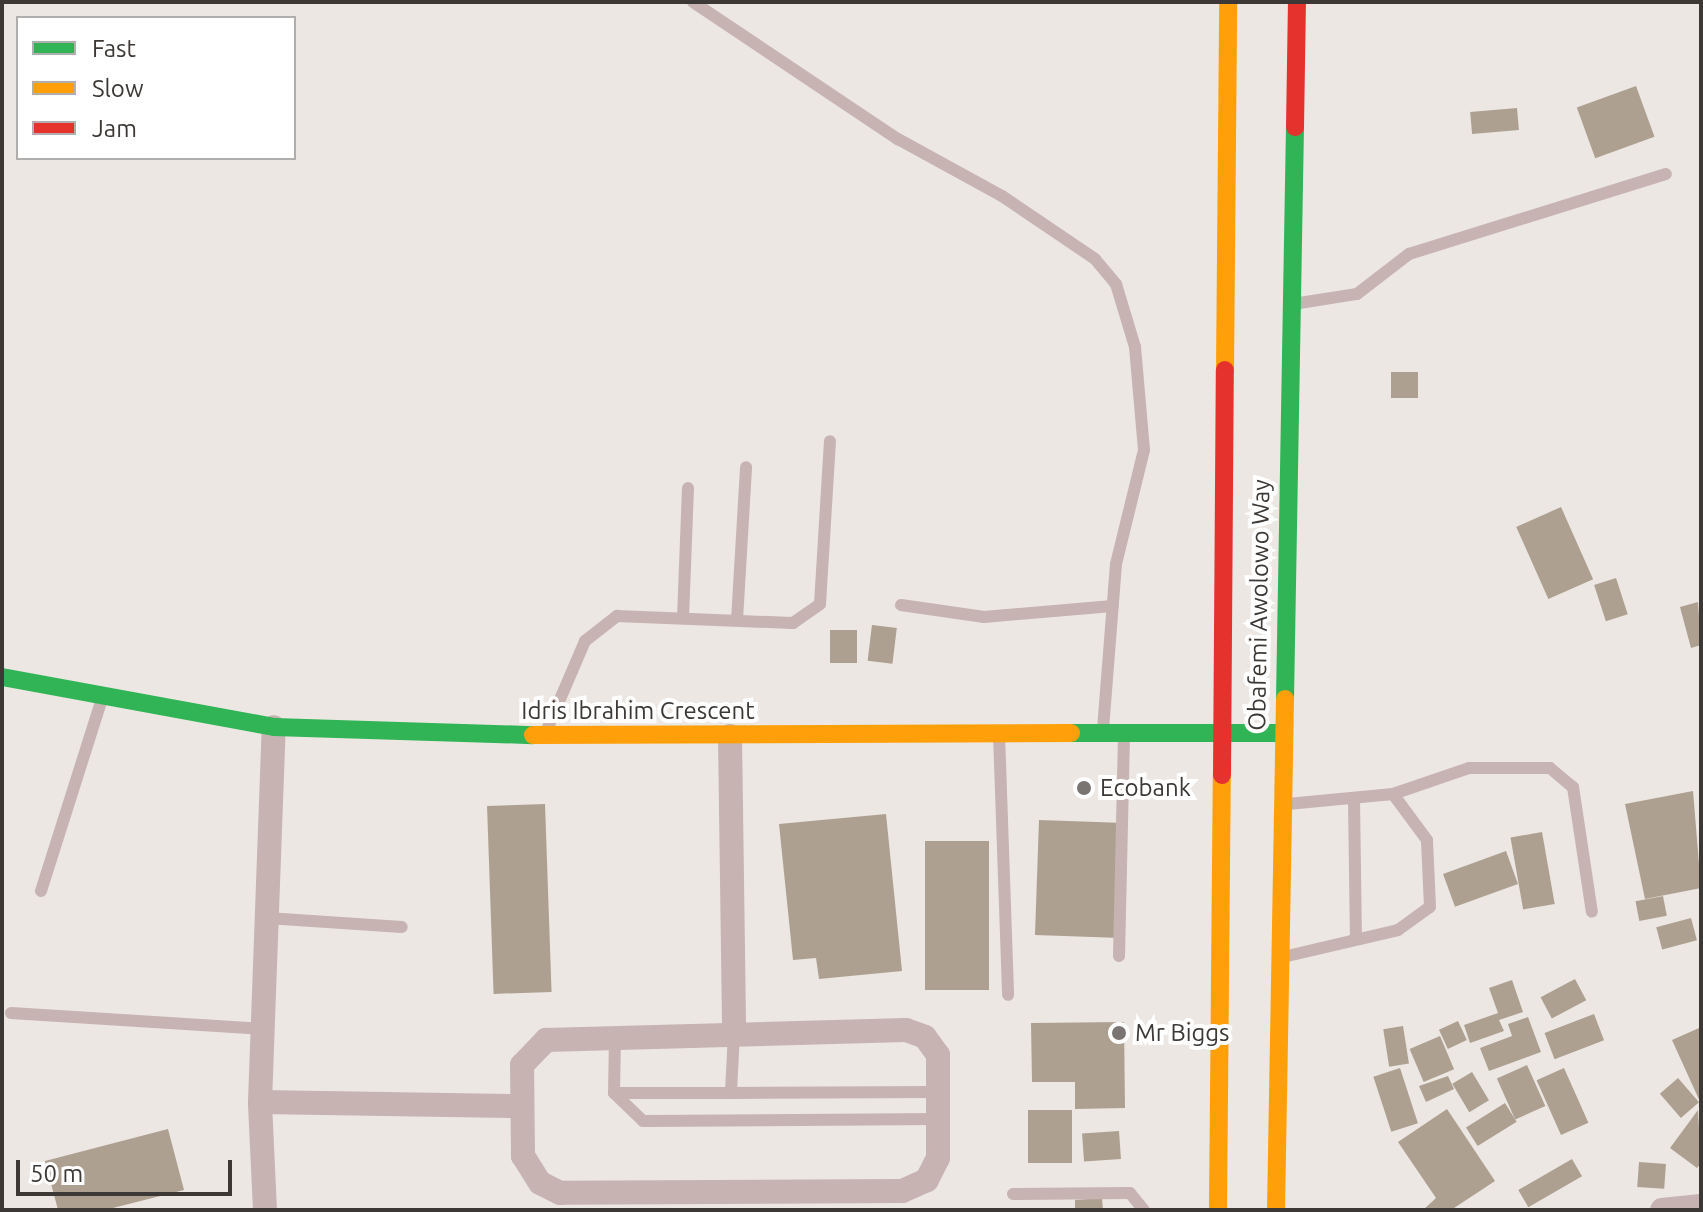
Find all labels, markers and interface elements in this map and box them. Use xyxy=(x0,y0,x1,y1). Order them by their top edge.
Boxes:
legend xyxy=(16,16,296,160)
text: Fast xyxy=(92,35,136,62)
text: Slow xyxy=(92,75,144,102)
text: Jam xyxy=(92,115,137,142)
street label: Obafemi Awolowo Way xyxy=(1242,479,1276,731)
street label: Idris Ibrahim Crescent xyxy=(521,697,755,725)
place label: Ecobank xyxy=(1100,774,1191,802)
marker: Ecobank xyxy=(1075,779,1093,797)
place label: Mr Biggs xyxy=(1135,1019,1230,1047)
marker: Mr Biggs xyxy=(1110,1024,1128,1042)
scale bar xyxy=(20,1144,236,1194)
text: 50 m xyxy=(30,1160,83,1187)

